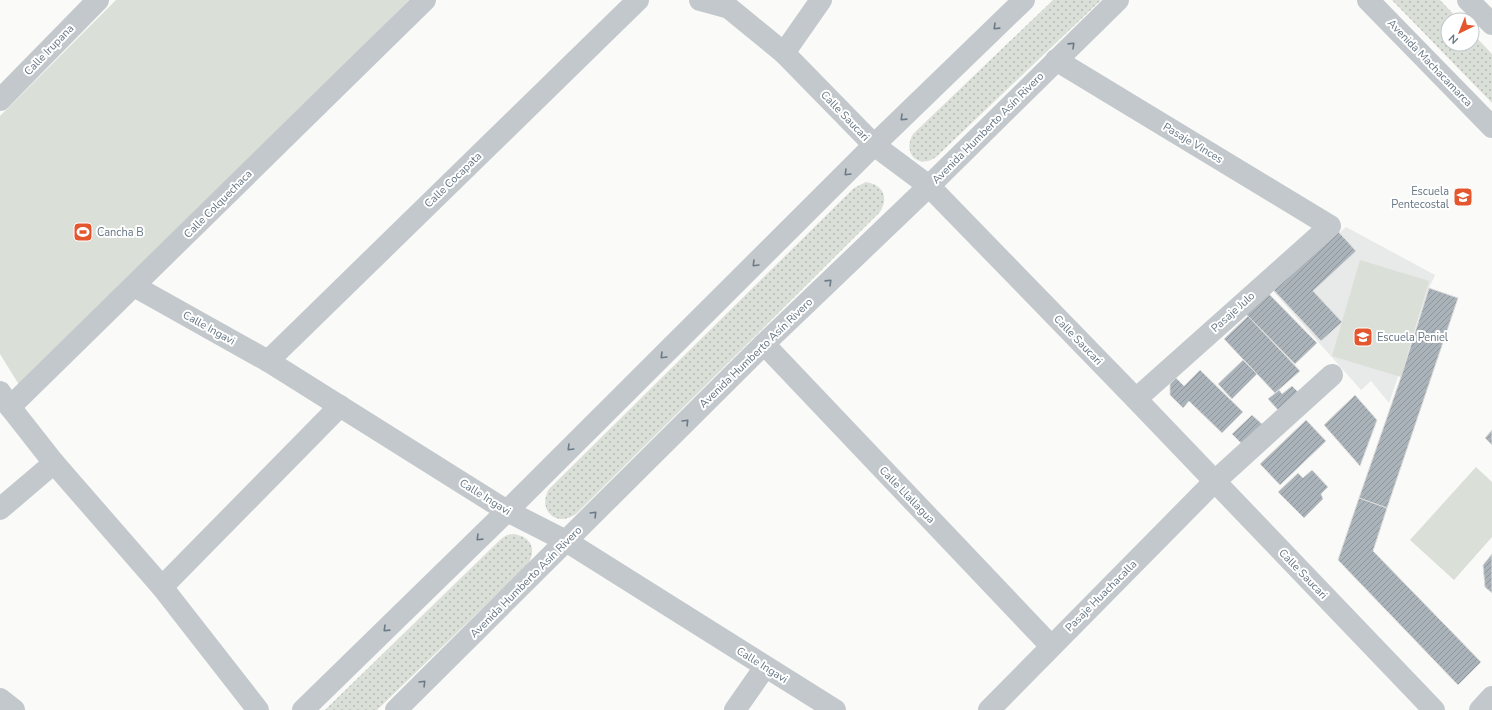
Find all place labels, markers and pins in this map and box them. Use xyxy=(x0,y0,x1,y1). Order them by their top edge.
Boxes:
place label: Escuela Pentecostal xyxy=(1391,184,1450,212)
school or university icon: Escuela Pentecostal xyxy=(1452,186,1474,208)
sports icon: Cancha B xyxy=(72,221,94,243)
place label: Cancha B xyxy=(97,225,144,240)
school or university icon: Escuela Peniel xyxy=(1352,326,1374,348)
place label: Escuela Peniel xyxy=(1377,330,1449,345)

